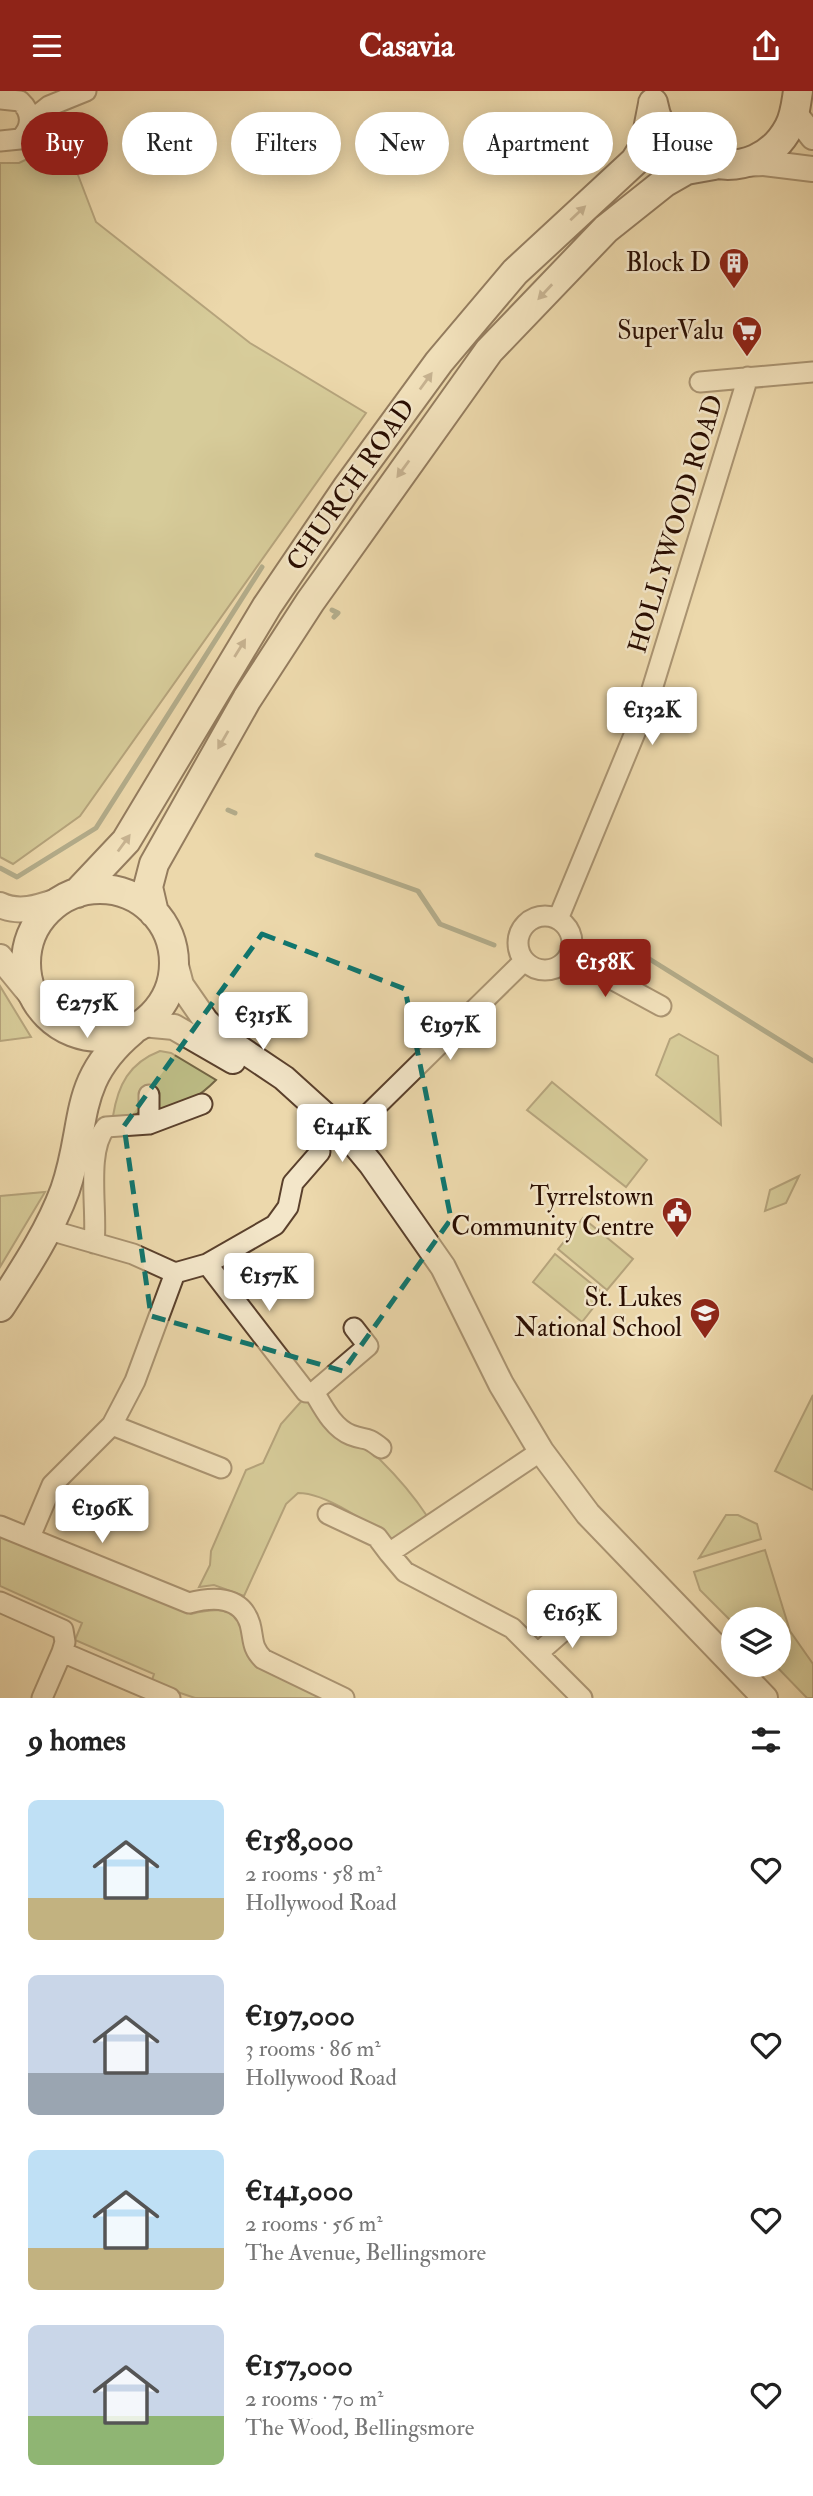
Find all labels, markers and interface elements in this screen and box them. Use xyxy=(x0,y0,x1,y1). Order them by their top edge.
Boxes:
text: Casavia xyxy=(359,26,454,66)
icon: menu xyxy=(28,27,66,65)
icon: share xyxy=(747,27,785,65)
chip: Buy xyxy=(21,112,108,175)
chip: Rent xyxy=(122,112,217,175)
chip: Filters xyxy=(231,112,341,175)
chip: New xyxy=(355,112,449,175)
chip: Apartment xyxy=(463,112,613,175)
chip: House xyxy=(627,112,737,175)
one-way arrow xyxy=(570,204,587,221)
building icon: Block D xyxy=(717,246,751,290)
place label: Block D xyxy=(625,247,711,279)
one-way arrow xyxy=(537,283,553,300)
supermarket icon: SuperValu xyxy=(730,314,764,358)
place label: SuperValu xyxy=(617,315,724,348)
one-way arrow xyxy=(419,371,433,390)
street label: HOLLYWOOD ROAD xyxy=(621,391,731,657)
street label: CHURCH ROAD xyxy=(280,393,422,577)
one-way arrow xyxy=(396,460,410,478)
one-way arrow xyxy=(234,638,247,658)
pin: €132K xyxy=(603,687,701,747)
text: €132K xyxy=(623,695,681,724)
one-way arrow xyxy=(217,731,230,750)
one-way arrow xyxy=(116,834,130,852)
pin: €158K xyxy=(556,939,654,999)
text: €158K xyxy=(576,947,634,976)
pin: €275K xyxy=(38,981,136,1040)
text: €275K xyxy=(56,988,118,1017)
pin: €315K xyxy=(214,993,312,1052)
text: €315K xyxy=(235,1000,291,1029)
pin: €197K xyxy=(401,1003,499,1062)
text: €197K xyxy=(420,1010,480,1039)
pin: €141K xyxy=(293,1105,391,1164)
text: €141K xyxy=(313,1112,371,1141)
place label: Tyrrelstown Community Centre xyxy=(451,1181,654,1243)
public building icon: Tyrrelstown Community Centre xyxy=(660,1195,694,1239)
pin: €157K xyxy=(220,1253,318,1313)
text: €157K xyxy=(240,1261,298,1290)
place label: St. Lukes National School xyxy=(515,1282,682,1344)
school or university icon: St. Lukes National School xyxy=(688,1296,722,1340)
pin: €196K xyxy=(53,1485,151,1545)
text: €196K xyxy=(71,1493,133,1522)
pin: €163K xyxy=(523,1591,621,1650)
text: €163K xyxy=(543,1598,601,1627)
map controls xyxy=(721,1607,791,1677)
button: layers xyxy=(721,1607,791,1677)
icon: filters xyxy=(747,1721,785,1759)
text: 9 homes xyxy=(28,1722,126,1759)
text: €158,000 xyxy=(245,1822,354,1859)
icon: home xyxy=(84,1828,168,1912)
icon: heart xyxy=(747,1851,785,1889)
text: 2 rooms · 58 m² xyxy=(245,1859,382,1888)
text: Hollywood Road xyxy=(245,1888,397,1917)
text: €197,000 xyxy=(245,1997,355,2034)
icon: home xyxy=(84,2003,168,2087)
icon: heart xyxy=(747,2026,785,2064)
text: 3 rooms · 86 m² xyxy=(245,2034,381,2063)
text: Hollywood Road xyxy=(245,2063,397,2092)
text: €141,000 xyxy=(245,2172,353,2209)
icon: home xyxy=(84,2178,168,2262)
icon: heart xyxy=(747,2201,785,2239)
text: 2 rooms · 56 m² xyxy=(245,2209,383,2238)
text: The Avenue, Bellingsmore xyxy=(245,2238,486,2267)
text: €157,000 xyxy=(245,2347,353,2384)
icon: home xyxy=(84,2353,168,2437)
icon: heart xyxy=(747,2376,785,2414)
text: 2 rooms · 70 m² xyxy=(245,2384,384,2413)
text: The Wood, Bellingsmore xyxy=(245,2413,474,2442)

